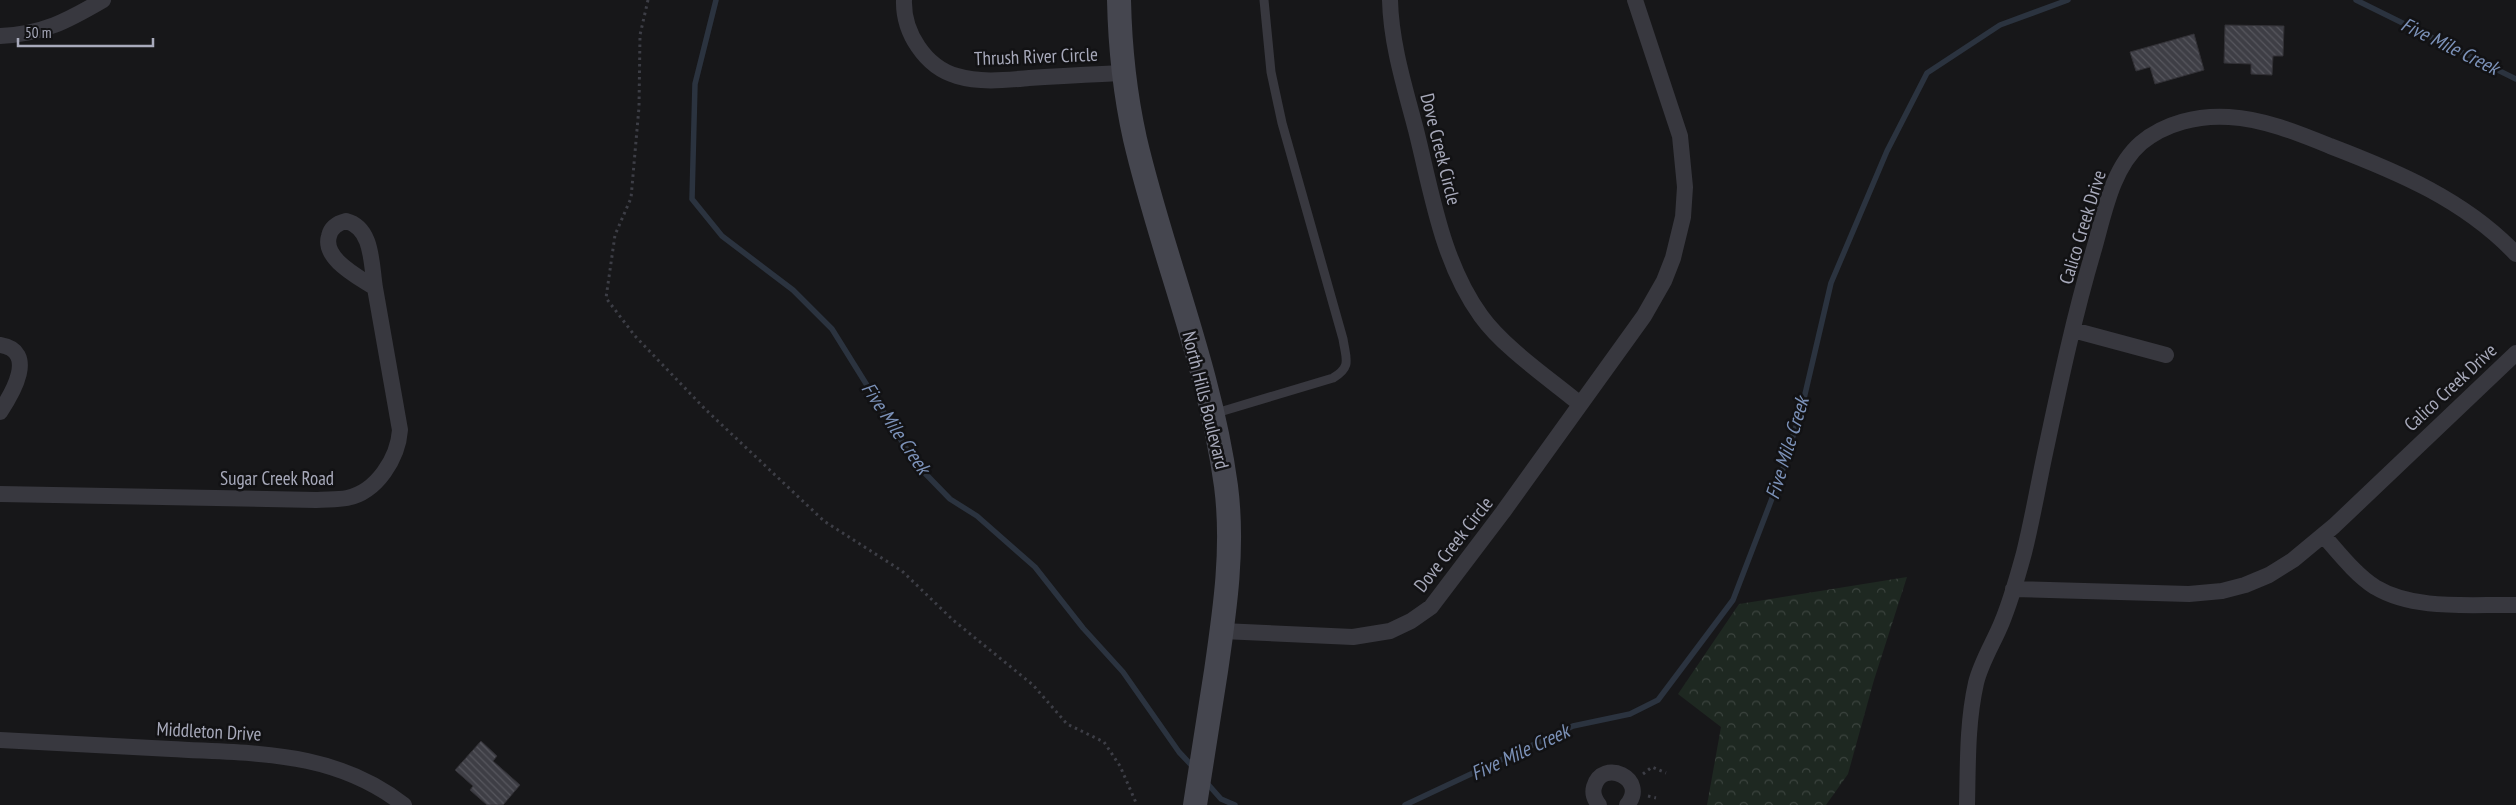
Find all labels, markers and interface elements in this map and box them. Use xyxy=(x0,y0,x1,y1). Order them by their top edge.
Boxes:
water label: Five Mile Creek xyxy=(2397,11,2505,82)
scale bar xyxy=(18,15,152,47)
text: 50 m xyxy=(25,23,51,42)
street label: Thrush River Circle xyxy=(974,42,1098,70)
street label: Dove Creek Circle xyxy=(1416,91,1467,208)
street label: Calico Creek Drive xyxy=(2053,167,2111,287)
street label: North Hills Boulevard xyxy=(1177,329,1235,471)
street label: Calico Creek Drive xyxy=(2399,338,2501,436)
water label: Five Mile Creek xyxy=(856,377,938,481)
water label: Five Mile Creek xyxy=(1759,392,1816,502)
street label: Sugar Creek Road xyxy=(220,466,334,490)
street label: Dove Creek Circle xyxy=(1408,491,1498,596)
street label: Middleton Drive xyxy=(156,716,262,746)
water label: Five Mile Creek xyxy=(1467,717,1575,786)

